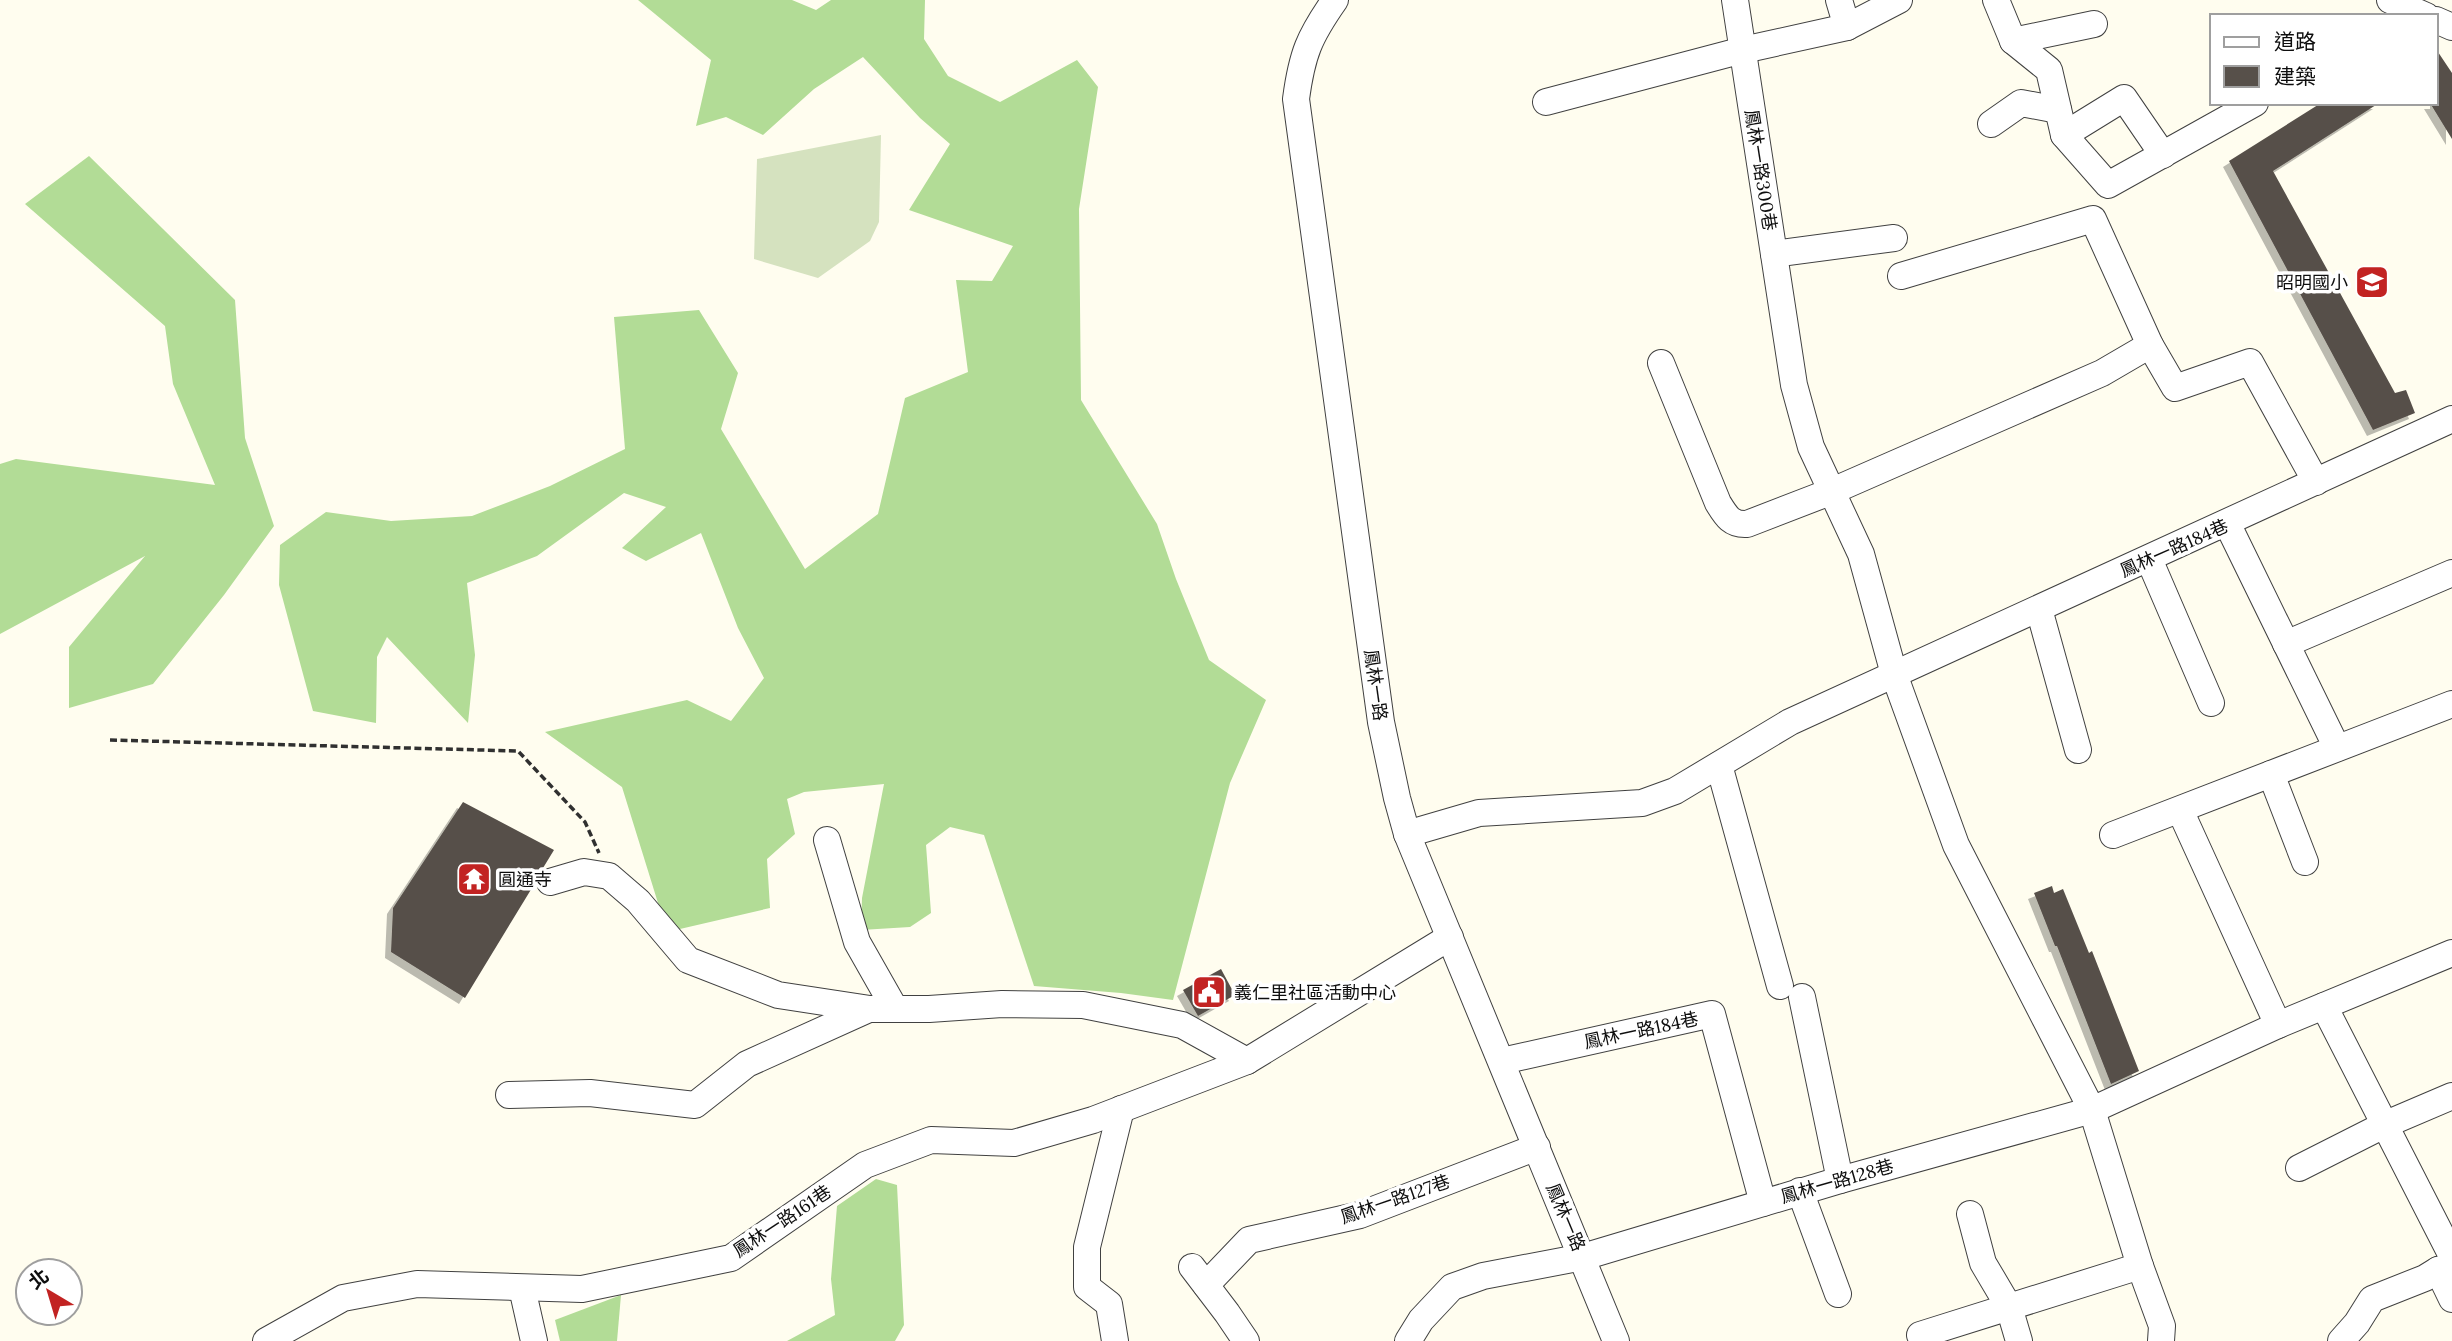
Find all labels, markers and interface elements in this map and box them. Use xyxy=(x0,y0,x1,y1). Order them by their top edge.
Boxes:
legend xyxy=(2210,14,2438,105)
text: 道路 xyxy=(2274,28,2316,55)
text: 建築 xyxy=(2274,63,2316,90)
street label: 鳳林一路300巷 xyxy=(1740,108,1782,232)
school or university icon: 昭明國小 xyxy=(2353,263,2391,301)
place label: 昭明國小 xyxy=(2276,271,2348,294)
street label: 鳳林一路184巷 xyxy=(2116,514,2232,582)
street label: 鳳林一路 xyxy=(1360,648,1392,722)
temple icon: 圓通寺 xyxy=(455,860,493,898)
place label: 圓通寺 xyxy=(498,868,552,891)
public building icon: 義仁里社區活動中心 xyxy=(1190,973,1228,1011)
place label: 義仁里社區活動中心 xyxy=(1234,981,1396,1004)
street label: 鳳林一路184巷 xyxy=(1582,1007,1700,1053)
street label: 鳳林一路128巷 xyxy=(1778,1154,1896,1208)
street label: 鳳林一路127巷 xyxy=(1337,1169,1453,1229)
street label: 鳳林一路 xyxy=(1541,1179,1591,1255)
street label: 鳳林一路161巷 xyxy=(729,1180,835,1262)
north arrow xyxy=(14,1257,84,1327)
text: 北 xyxy=(24,1263,53,1294)

